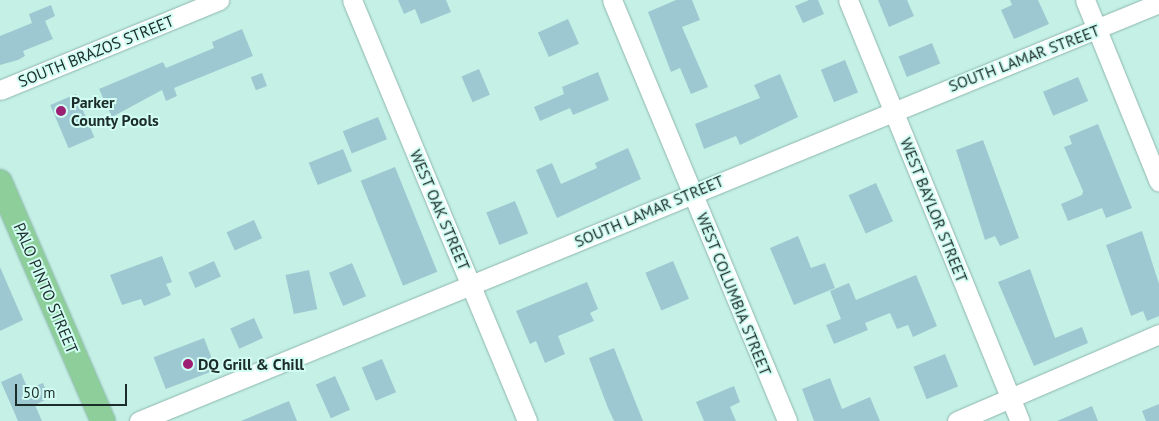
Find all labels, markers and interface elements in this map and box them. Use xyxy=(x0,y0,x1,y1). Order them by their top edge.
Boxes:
street label: SOUTH BRAZOS STREET xyxy=(15,11,177,91)
street label: SOUTH LAMAR STREET xyxy=(946,20,1102,96)
place label: Parker County Pools xyxy=(71,92,159,130)
marker: Parker County Pools xyxy=(55,105,67,117)
street label: WEST BAYLOR STREET xyxy=(896,135,972,285)
street label: WEST OAK STREET xyxy=(406,146,474,274)
street label: SOUTH LAMAR STREET xyxy=(571,171,727,251)
street label: WEST COLUMBIA STREET xyxy=(692,209,776,379)
street label: PALO PINTO STREET xyxy=(10,220,82,356)
place label: DQ Grill & Chill xyxy=(198,354,305,374)
marker: DQ Grill & Chill xyxy=(182,358,194,370)
scale bar xyxy=(18,374,130,406)
text: 50 m xyxy=(23,383,56,402)

